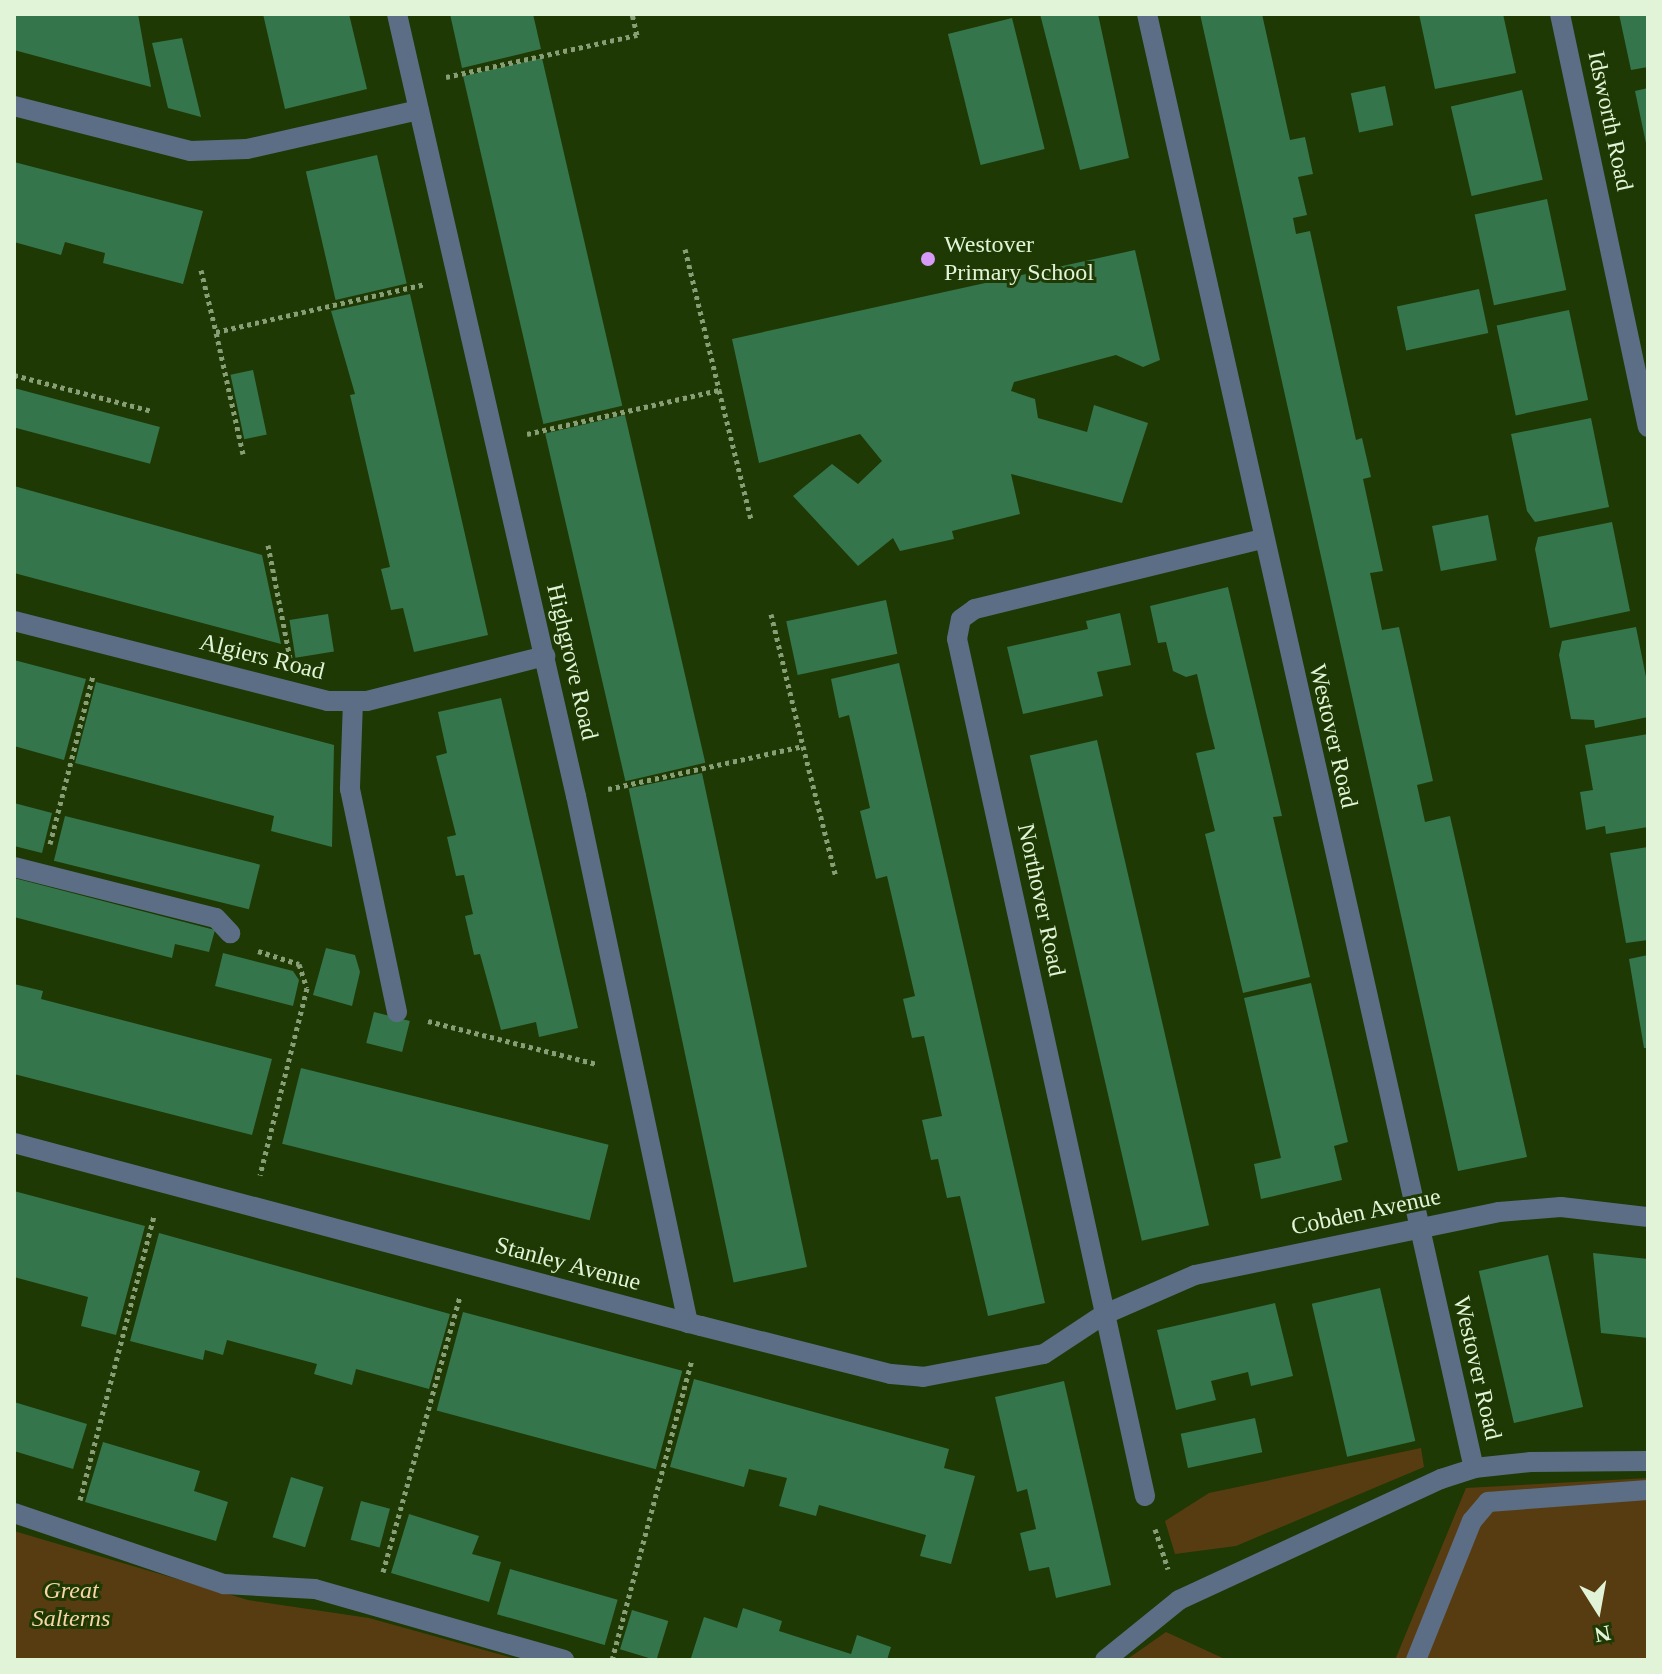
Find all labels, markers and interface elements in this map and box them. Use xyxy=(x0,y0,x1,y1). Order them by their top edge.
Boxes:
street label: Idsworth Road xyxy=(1581,49,1639,193)
place label: Westover Primary School xyxy=(944,231,1094,287)
marker: Westover Primary School xyxy=(919,250,937,268)
street label: Highgrove Road xyxy=(540,581,604,743)
street label: Algiers Road xyxy=(197,628,327,686)
street label: Westover Road xyxy=(1302,661,1364,811)
street label: Northover Road xyxy=(1011,821,1071,979)
street label: Cobden Avenue xyxy=(1288,1182,1444,1242)
street label: Stanley Avenue xyxy=(491,1231,645,1297)
street label: Westover Road xyxy=(1446,1293,1508,1443)
north arrow xyxy=(1558,1570,1638,1650)
park label: Great Salterns xyxy=(32,1577,110,1633)
text: N xyxy=(1592,1620,1613,1648)

